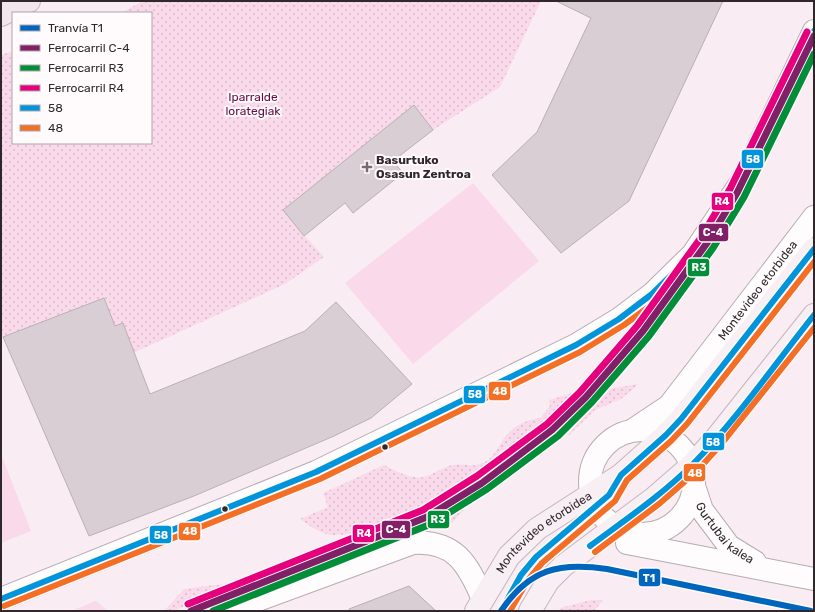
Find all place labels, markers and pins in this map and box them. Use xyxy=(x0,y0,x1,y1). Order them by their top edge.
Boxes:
place label: Basurtuko Osasun Zentroa xyxy=(376,153,471,181)
marker: Basurtuko Osasun Zentroa xyxy=(361,161,373,173)
unlabelled marker xyxy=(380,442,390,452)
unlabelled marker xyxy=(220,504,230,514)

